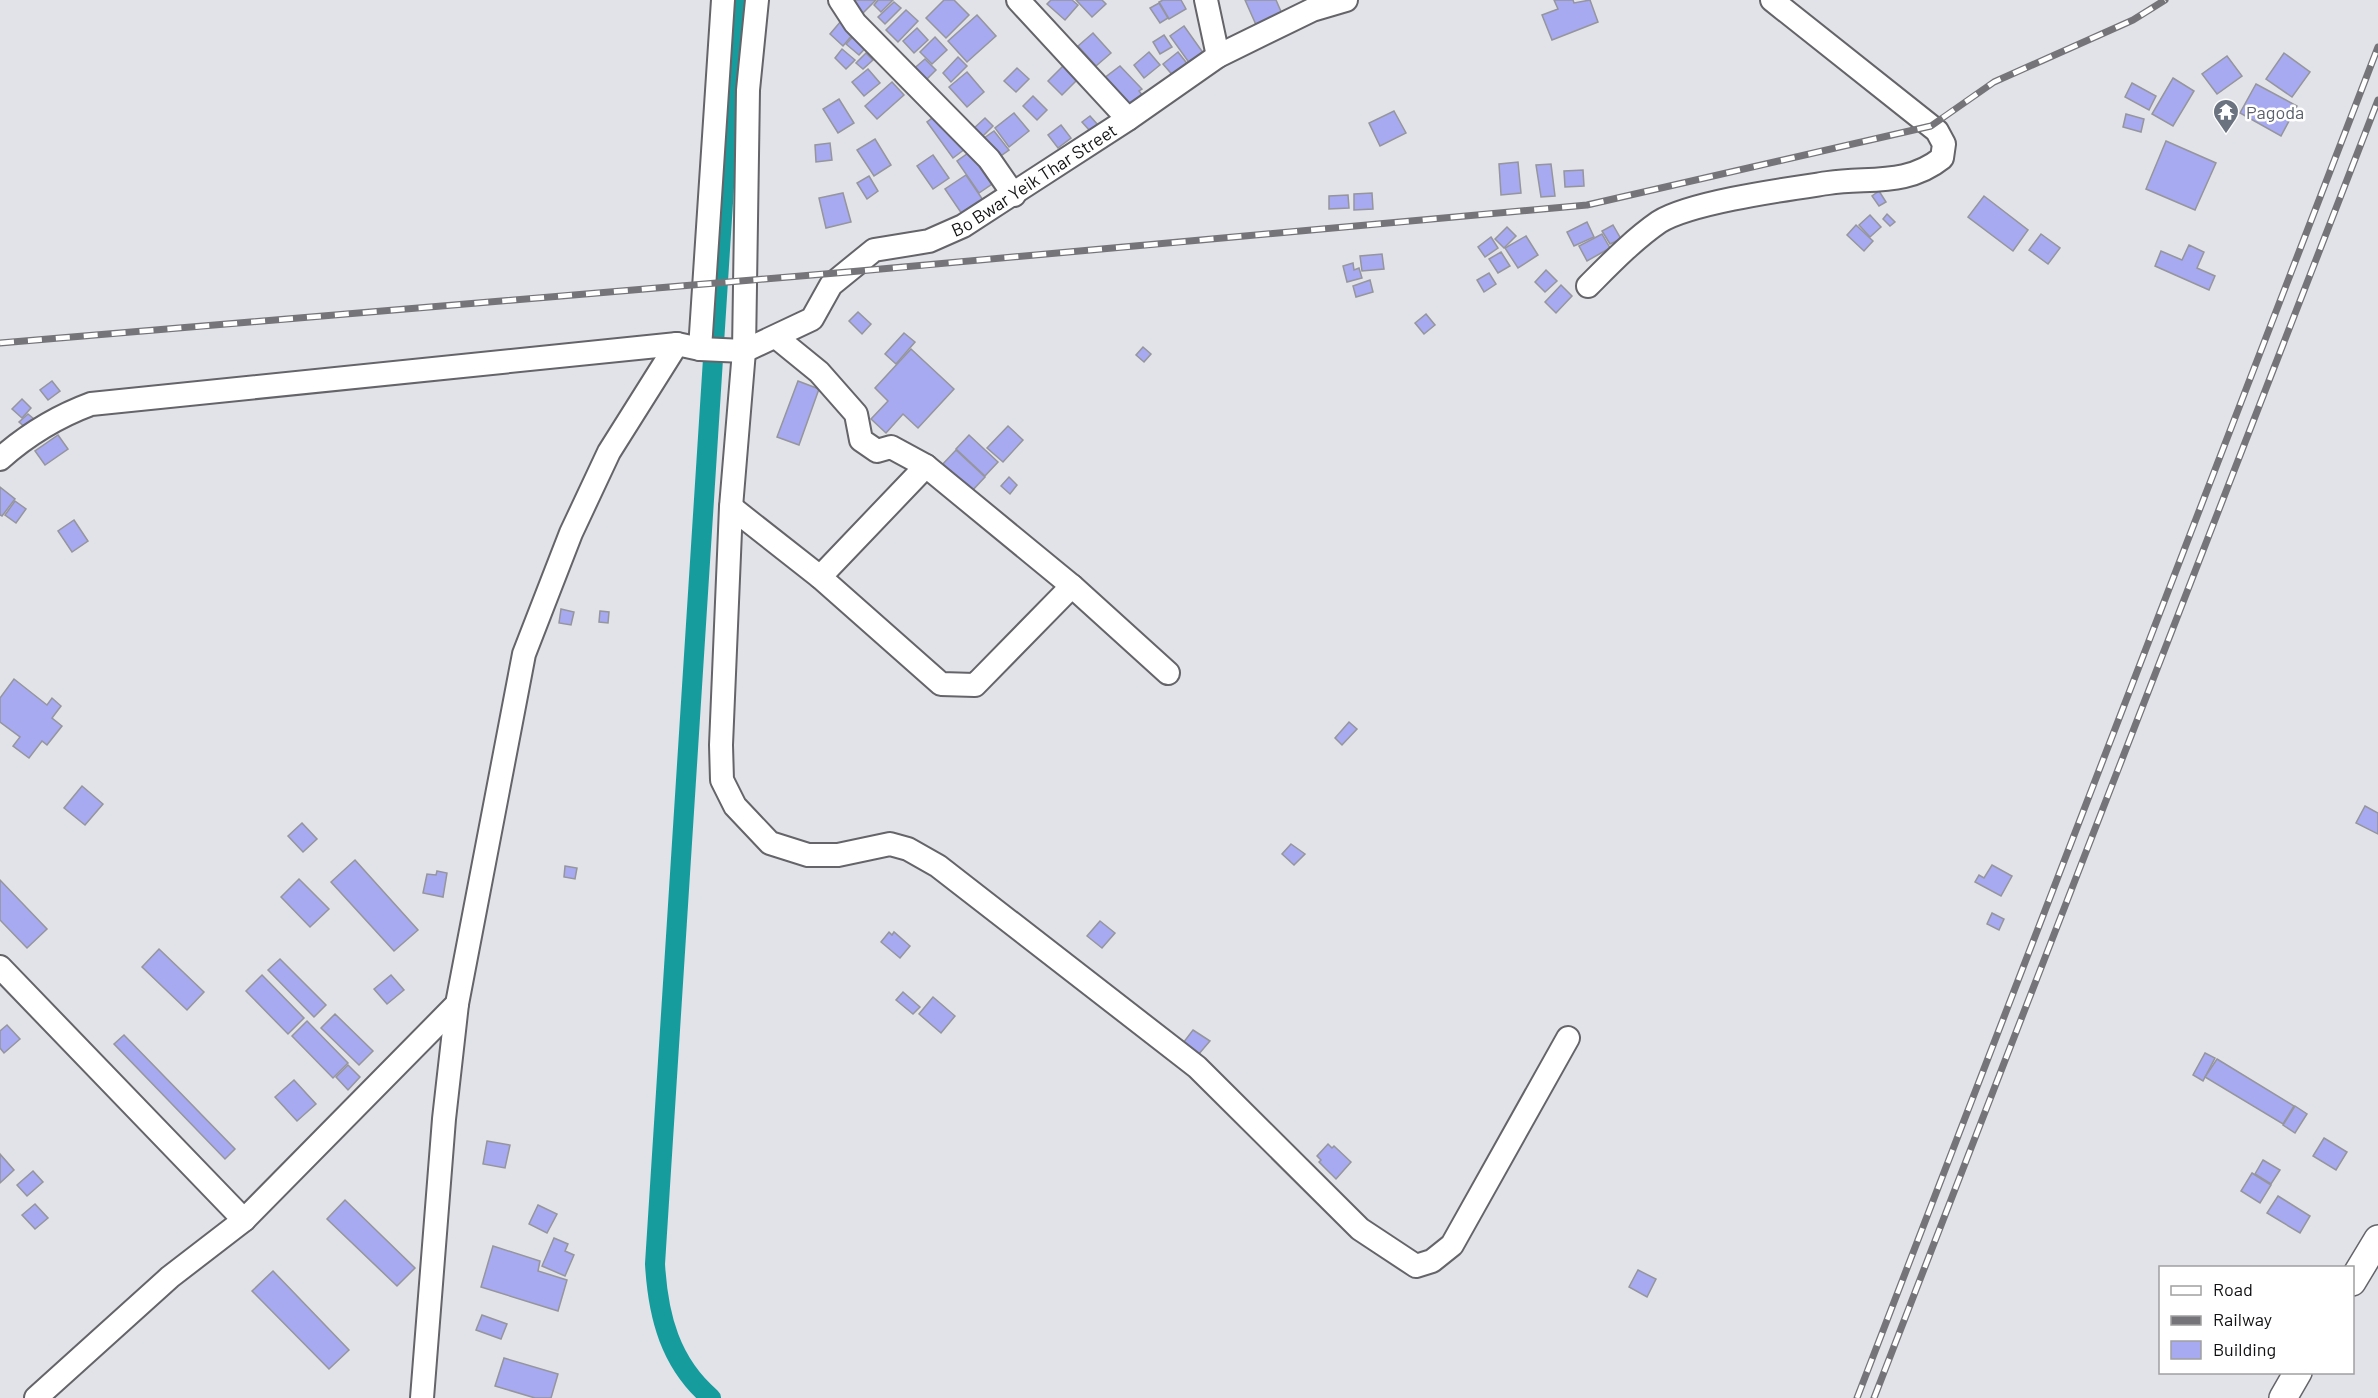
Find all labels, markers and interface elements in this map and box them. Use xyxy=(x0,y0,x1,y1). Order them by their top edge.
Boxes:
temple icon: Pagoda xyxy=(2211,97,2241,135)
place label: Pagoda xyxy=(2246,101,2304,123)
street label: Bo Bwar Yeik Thar Street xyxy=(948,118,1121,241)
legend xyxy=(2159,1266,2354,1374)
text: Road xyxy=(2213,1278,2253,1300)
text: Railway xyxy=(2213,1308,2272,1330)
text: Building xyxy=(2213,1338,2276,1360)

